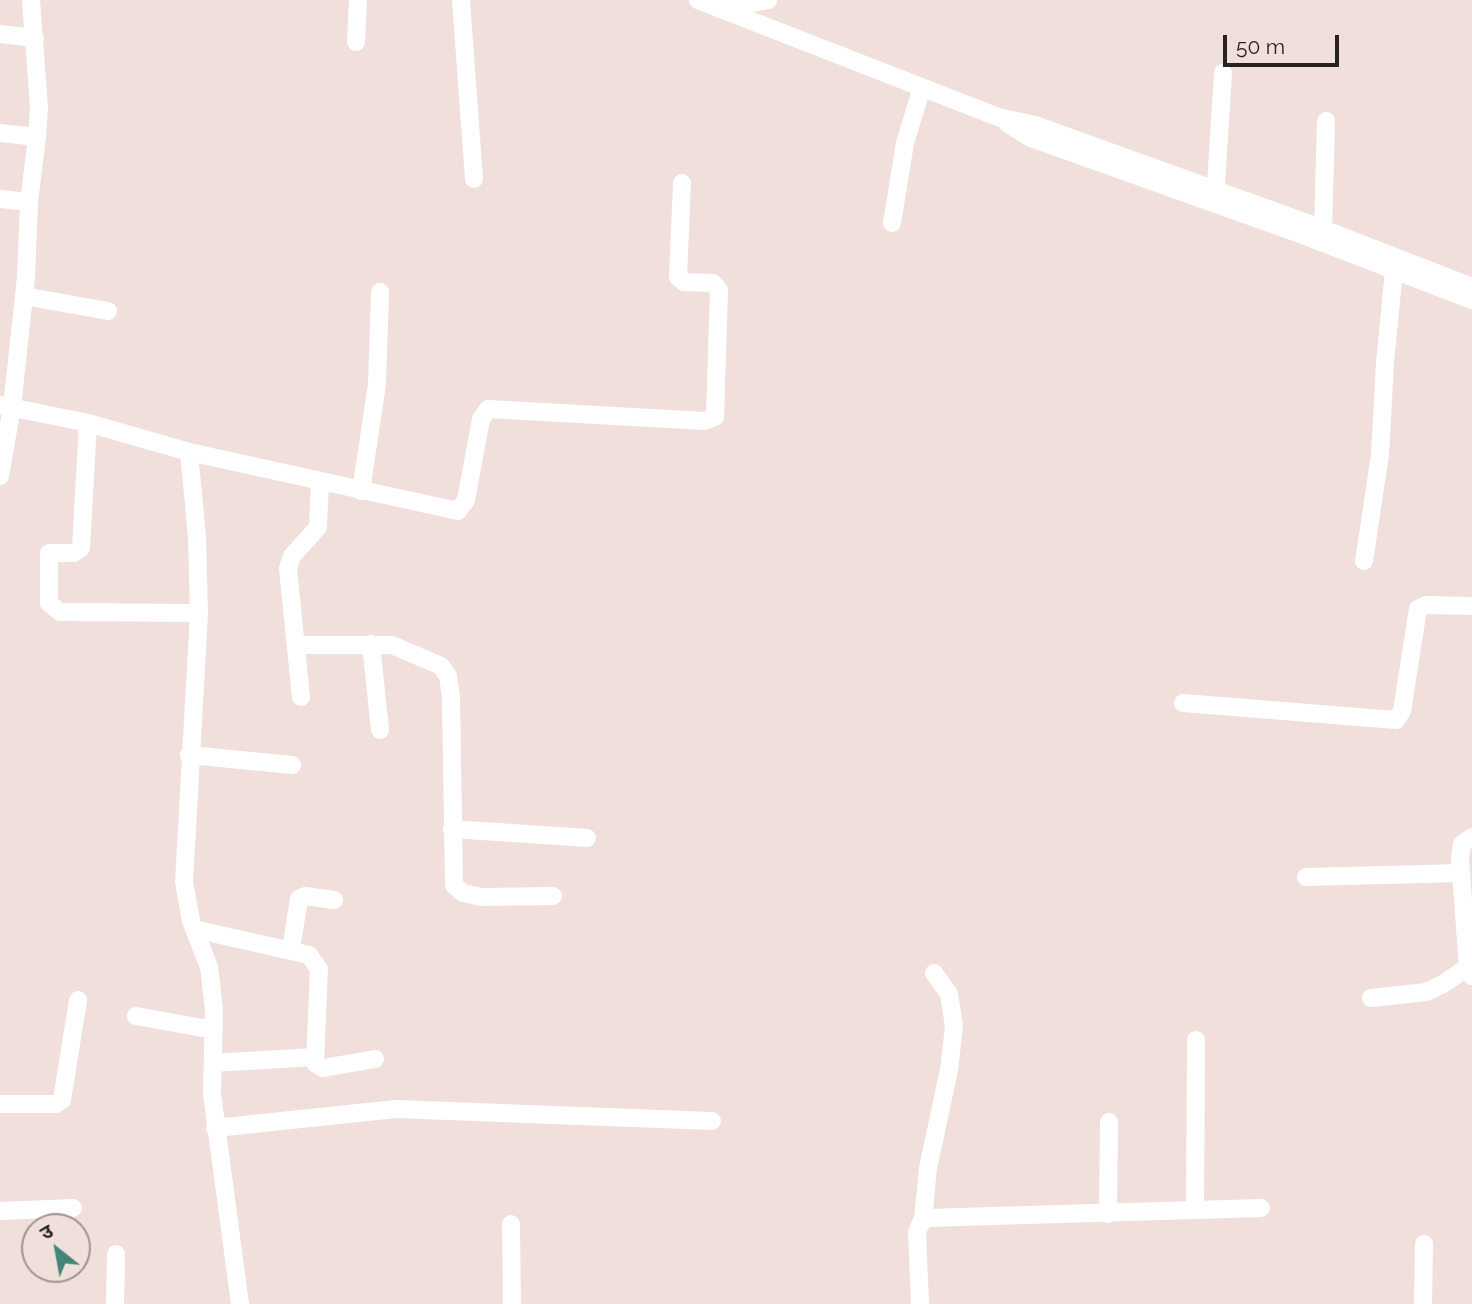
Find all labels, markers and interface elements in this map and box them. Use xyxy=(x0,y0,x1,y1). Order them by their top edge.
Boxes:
scale bar xyxy=(1227,21,1342,65)
text: 50 m xyxy=(1236,34,1285,59)
north arrow xyxy=(21,1213,91,1283)
text: उ xyxy=(36,1219,57,1244)

